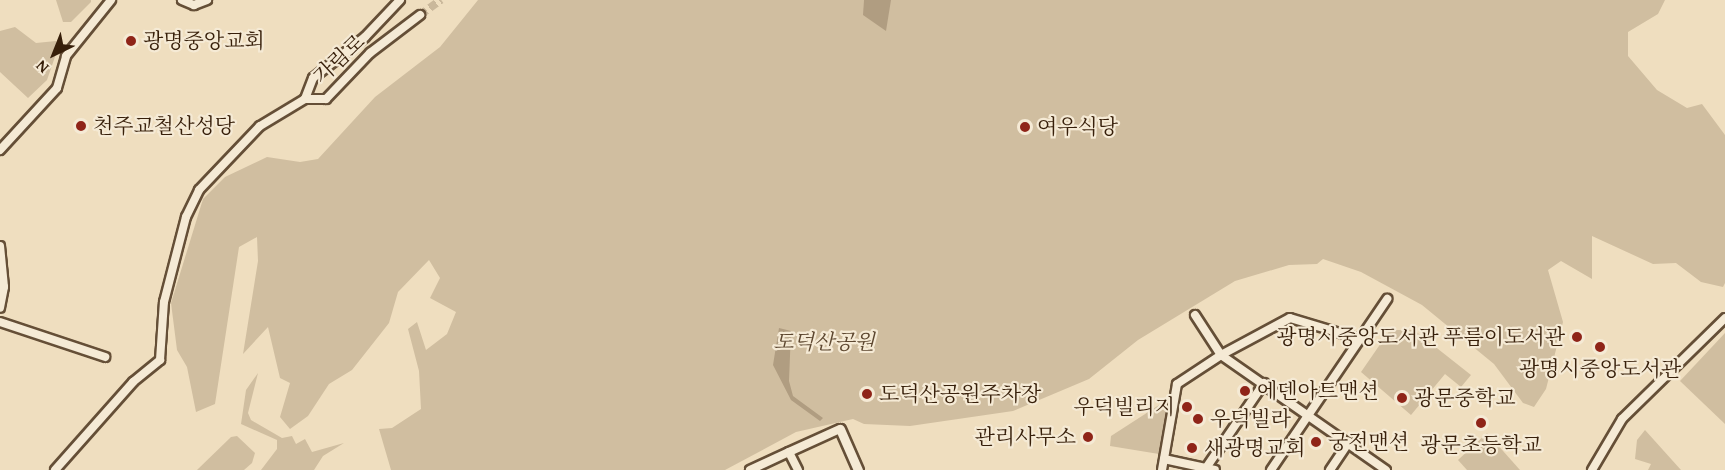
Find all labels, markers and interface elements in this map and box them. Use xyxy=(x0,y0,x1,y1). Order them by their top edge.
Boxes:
north arrow xyxy=(24,24,84,84)
place label: 광명중앙교회 xyxy=(143,28,265,54)
street label: 가림로 xyxy=(308,29,370,89)
marker: 광명중앙교회 xyxy=(124,34,138,48)
text: N xyxy=(30,55,54,80)
place label: 천주교철산성당 xyxy=(93,113,235,139)
place label: 여우식당 xyxy=(1037,114,1118,140)
marker: 천주교철산성당 xyxy=(74,119,88,133)
marker: 여우식당 xyxy=(1018,120,1032,134)
place label: 광명시중앙도서관 푸름이도서관 xyxy=(1276,324,1565,350)
park label: 도덕산공원 xyxy=(773,329,875,355)
marker: 광명시중앙도서관 푸름이도서관 xyxy=(1570,330,1584,344)
marker: 광명시중앙도서관 xyxy=(1593,340,1607,354)
place label: 광명시중앙도서관 xyxy=(1519,356,1681,382)
place label: 에덴아트맨션 xyxy=(1257,378,1379,404)
place label: 도덕산공원주차장 xyxy=(879,381,1041,407)
marker: 에덴아트맨션 xyxy=(1238,384,1252,398)
place label: 광문중학교 xyxy=(1414,385,1515,411)
marker: 도덕산공원주차장 xyxy=(860,387,874,401)
marker: 광문중학교 xyxy=(1395,391,1409,405)
place label: 우덕빌리지 xyxy=(1074,394,1175,420)
marker: 우덕빌리지 xyxy=(1180,400,1194,414)
place label: 우덕빌라 xyxy=(1210,406,1291,432)
marker: 우덕빌라 xyxy=(1191,412,1205,426)
marker: 광문초등학교 xyxy=(1474,416,1488,430)
place label: 관리사무소 xyxy=(975,424,1076,450)
place label: 궁전맨션 xyxy=(1328,429,1409,455)
marker: 관리사무소 xyxy=(1081,430,1095,444)
place label: 광문초등학교 xyxy=(1420,432,1542,458)
place label: 새광명교회 xyxy=(1204,435,1305,461)
marker: 궁전맨션 xyxy=(1309,435,1323,449)
marker: 새광명교회 xyxy=(1185,441,1199,455)

